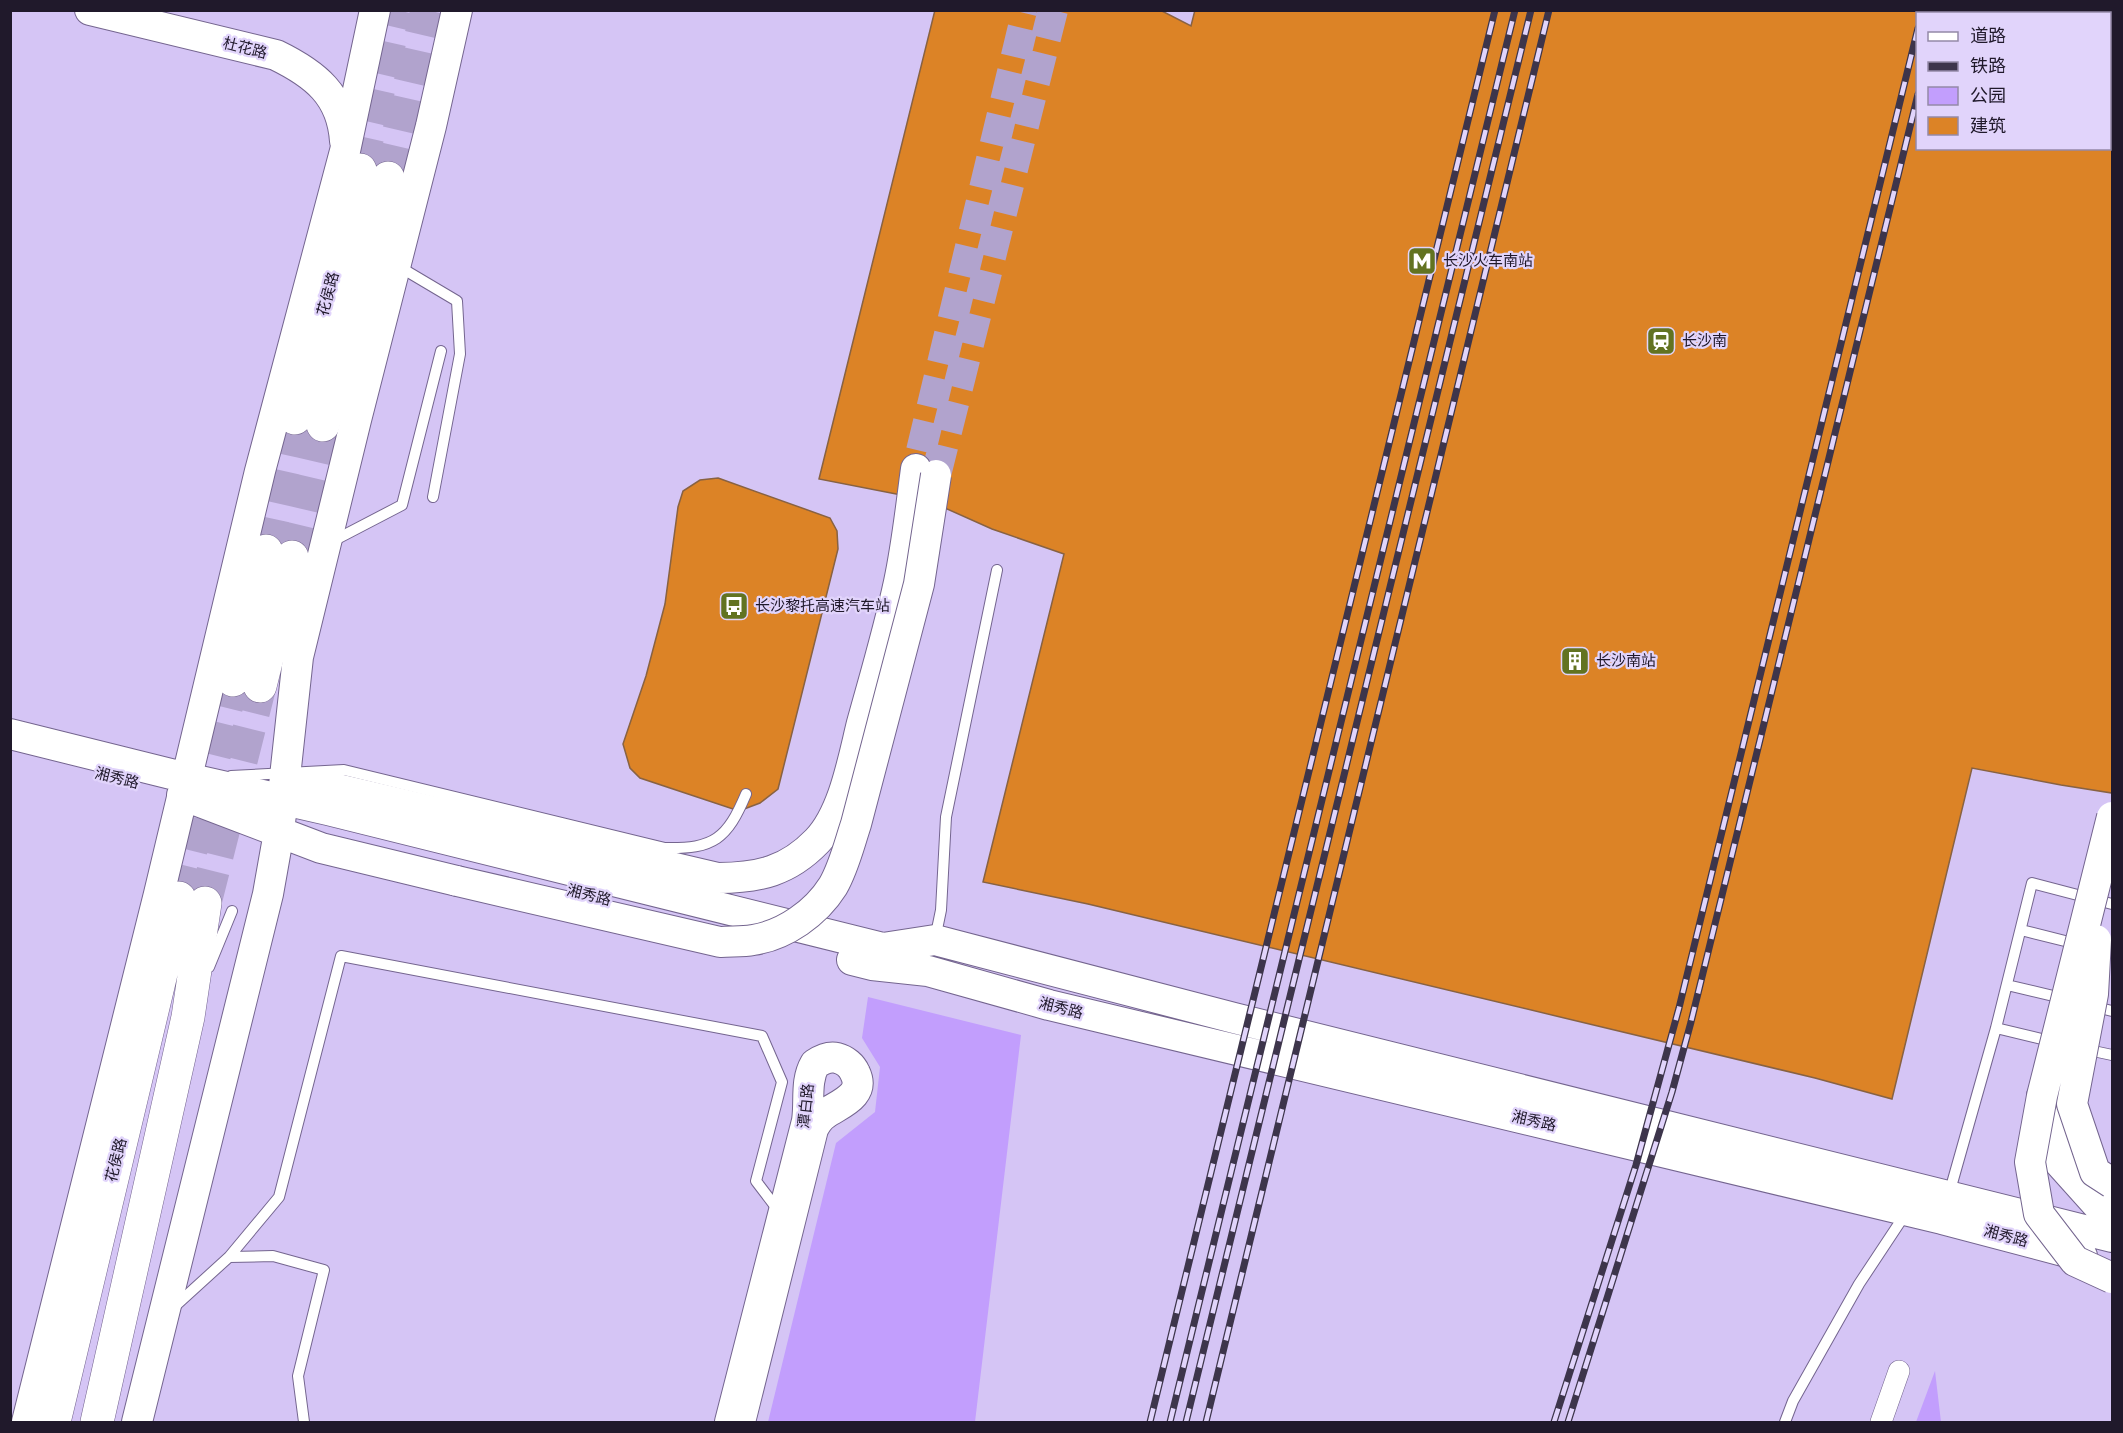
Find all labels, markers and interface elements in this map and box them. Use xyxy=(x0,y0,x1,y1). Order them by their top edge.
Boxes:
legend xyxy=(1916,12,2111,150)
text: 道路 xyxy=(1970,24,2006,47)
street label: 杜花路 xyxy=(221,33,269,62)
text: 铁路 xyxy=(1970,54,2006,77)
text: 公园 xyxy=(1970,84,2006,107)
text: 建筑 xyxy=(1970,114,2006,137)
metro station icon: 长沙火车南站 xyxy=(1406,245,1438,277)
place label: 长沙火车南站 xyxy=(1443,251,1533,270)
street label: 花侯路 xyxy=(313,270,343,318)
station icon: 长沙南 xyxy=(1645,325,1677,357)
place label: 长沙南 xyxy=(1682,331,1727,350)
bus stop icon: 长沙黎托高速汽车站 xyxy=(718,590,750,622)
place label: 长沙黎托高速汽车站 xyxy=(755,596,890,615)
building icon: 长沙南站 xyxy=(1559,645,1591,677)
place label: 长沙南站 xyxy=(1596,651,1656,670)
street label: 湘秀路 xyxy=(93,763,141,792)
street label: 湘秀路 xyxy=(565,880,613,909)
street label: 湘秀路 xyxy=(1037,993,1085,1022)
street label: 潭白路 xyxy=(794,1083,817,1129)
street label: 湘秀路 xyxy=(1510,1106,1558,1135)
street label: 花侯路 xyxy=(101,1136,130,1184)
street label: 湘秀路 xyxy=(1982,1221,2030,1251)

